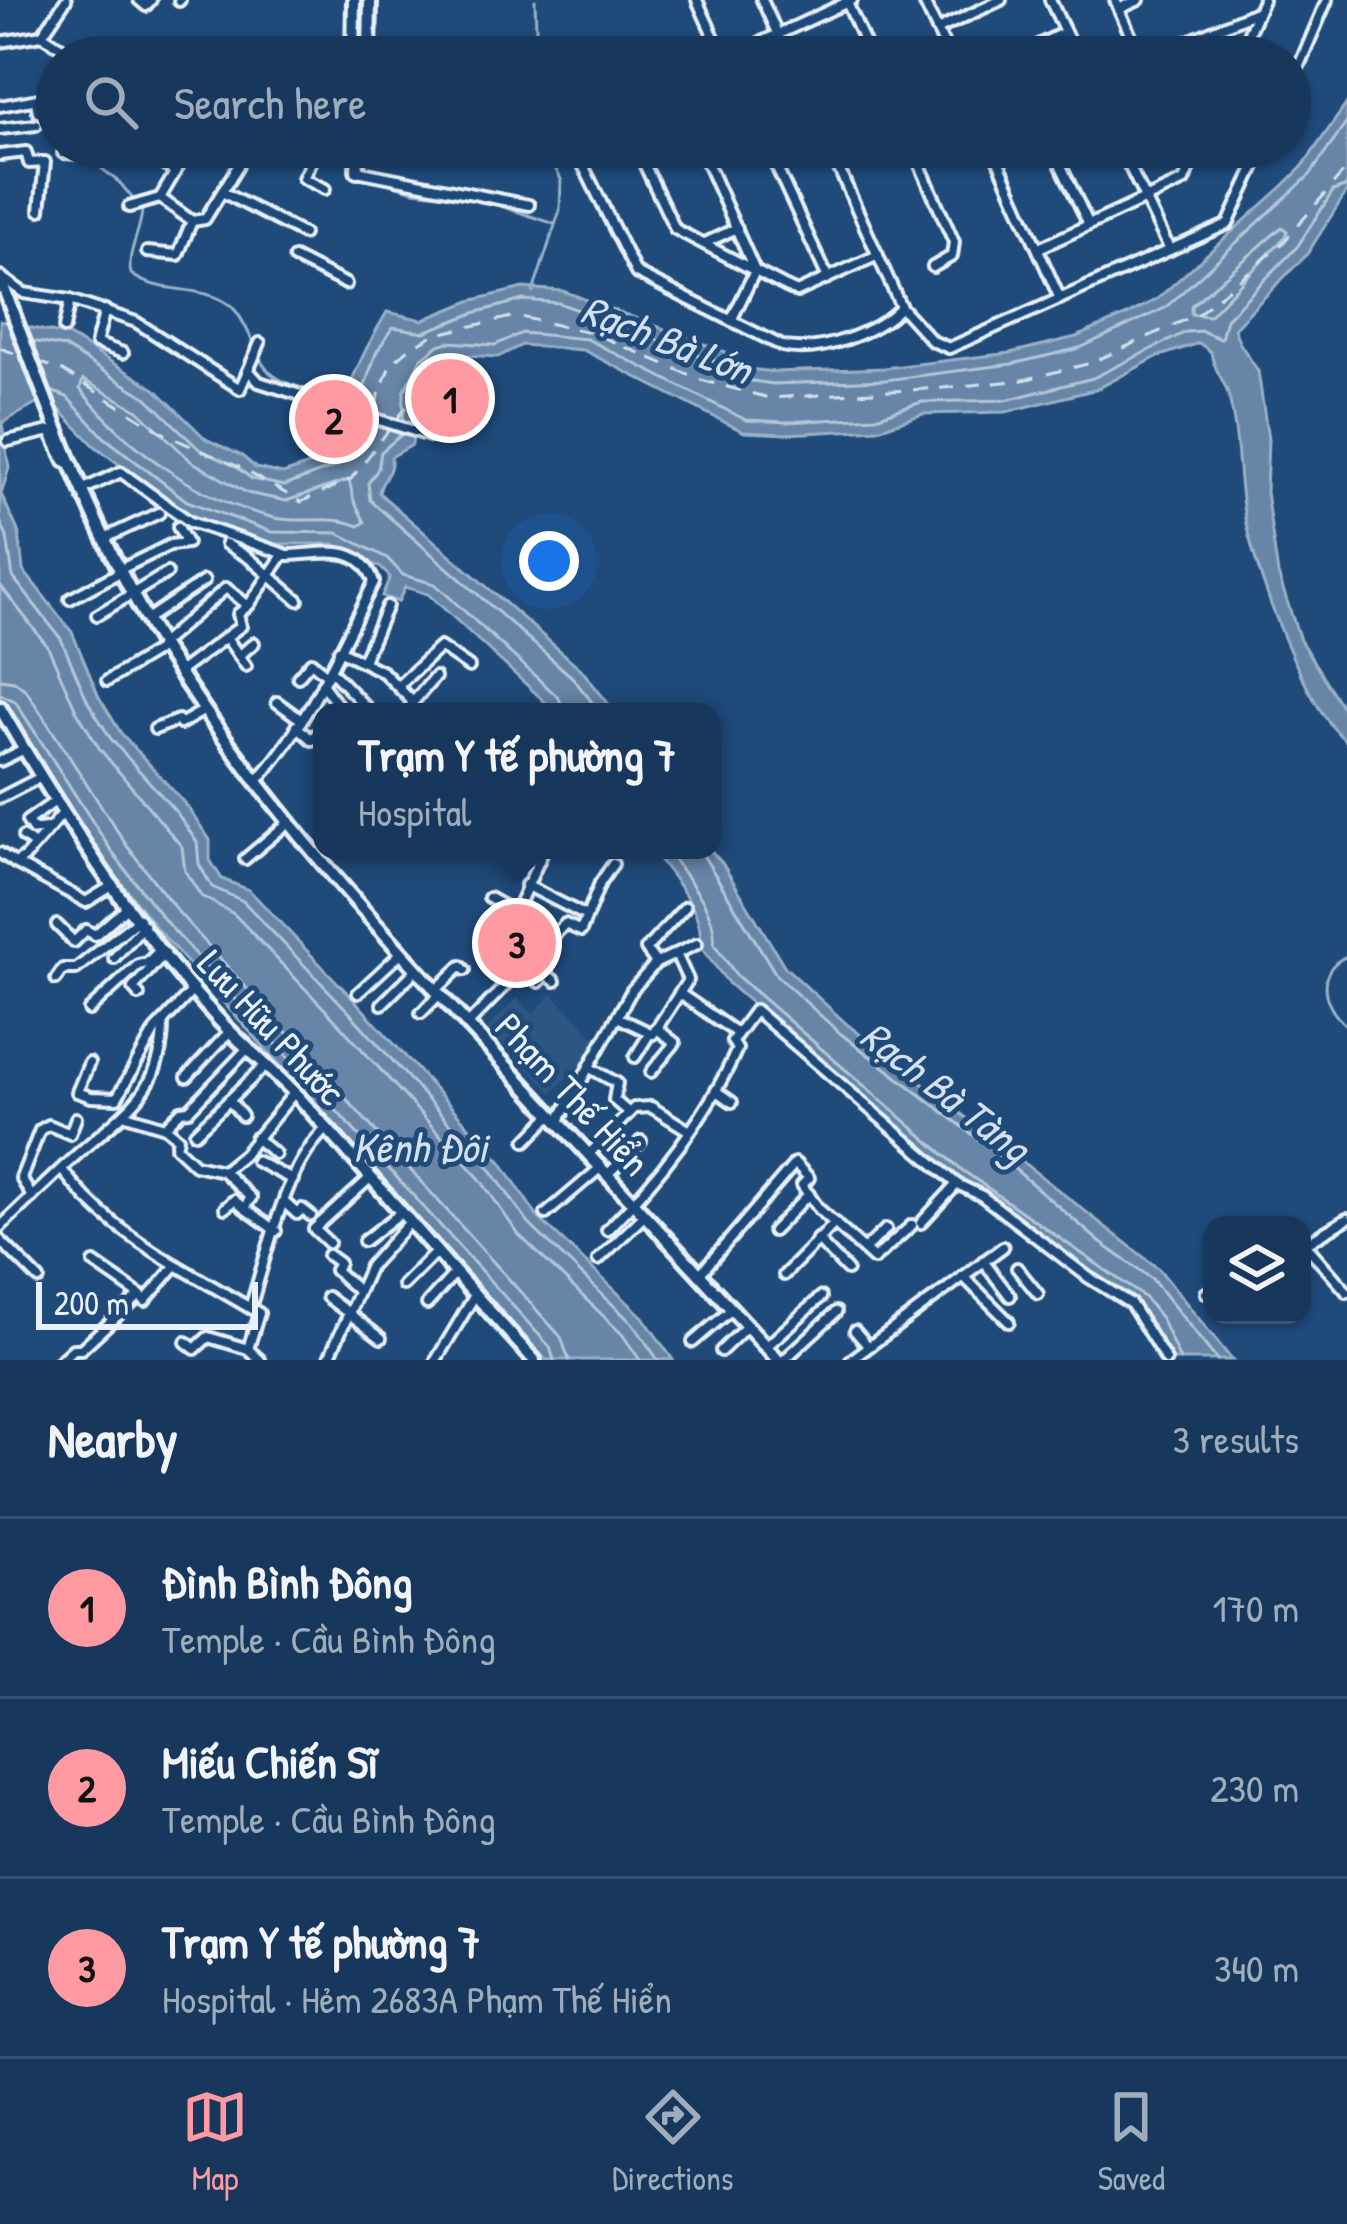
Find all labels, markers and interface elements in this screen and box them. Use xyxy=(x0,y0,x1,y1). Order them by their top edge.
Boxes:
search box xyxy=(36,36,1311,168)
icon: search xyxy=(78,69,144,135)
text: Search here xyxy=(174,72,366,133)
water label: Rạch Bà Lớn xyxy=(574,280,763,398)
pin: 1 xyxy=(411,353,489,443)
pin: 2 xyxy=(295,374,373,464)
your location xyxy=(519,531,579,591)
popup xyxy=(313,703,721,859)
text: Trạm Y tế phường 7 xyxy=(358,724,676,785)
text: Hospital xyxy=(358,785,471,838)
pin: 3 xyxy=(478,898,556,988)
street label: Lưu Hữu Phước xyxy=(187,937,358,1116)
street label: Phạm Thế Hiển xyxy=(484,1001,663,1187)
water label: Rạch Bà Tàng xyxy=(849,1006,1045,1177)
water label: Kênh Đôi xyxy=(353,1118,491,1175)
map controls xyxy=(1203,1216,1311,1324)
button: layers xyxy=(1203,1216,1311,1324)
scale bar xyxy=(36,1276,258,1329)
text: 200 m xyxy=(54,1281,129,1325)
text: Nearby xyxy=(48,1404,178,1473)
text: 3 results xyxy=(1173,1412,1299,1465)
text: Đình Bình Đông xyxy=(162,1551,412,1612)
text: 1 xyxy=(80,1581,94,1634)
text: 170 m xyxy=(1213,1581,1299,1634)
text: Temple · Cầu Bình Đông xyxy=(162,1612,496,1665)
text: Miếu Chiến Sĩ xyxy=(162,1731,378,1792)
text: 2 xyxy=(78,1761,96,1814)
text: 230 m xyxy=(1210,1761,1299,1814)
text: Temple · Cầu Bình Đông xyxy=(162,1792,496,1845)
text: Trạm Y tế phường 7 xyxy=(162,1911,480,1972)
text: 3 xyxy=(78,1941,96,1994)
text: 340 m xyxy=(1214,1941,1299,1994)
text: Hospital · Hẻm 2683A Phạm Thế Hiển xyxy=(162,1972,672,2025)
tab: Map xyxy=(182,2084,248,2200)
tab: Directions xyxy=(612,2084,734,2200)
tab: Saved xyxy=(1098,2084,1165,2200)

